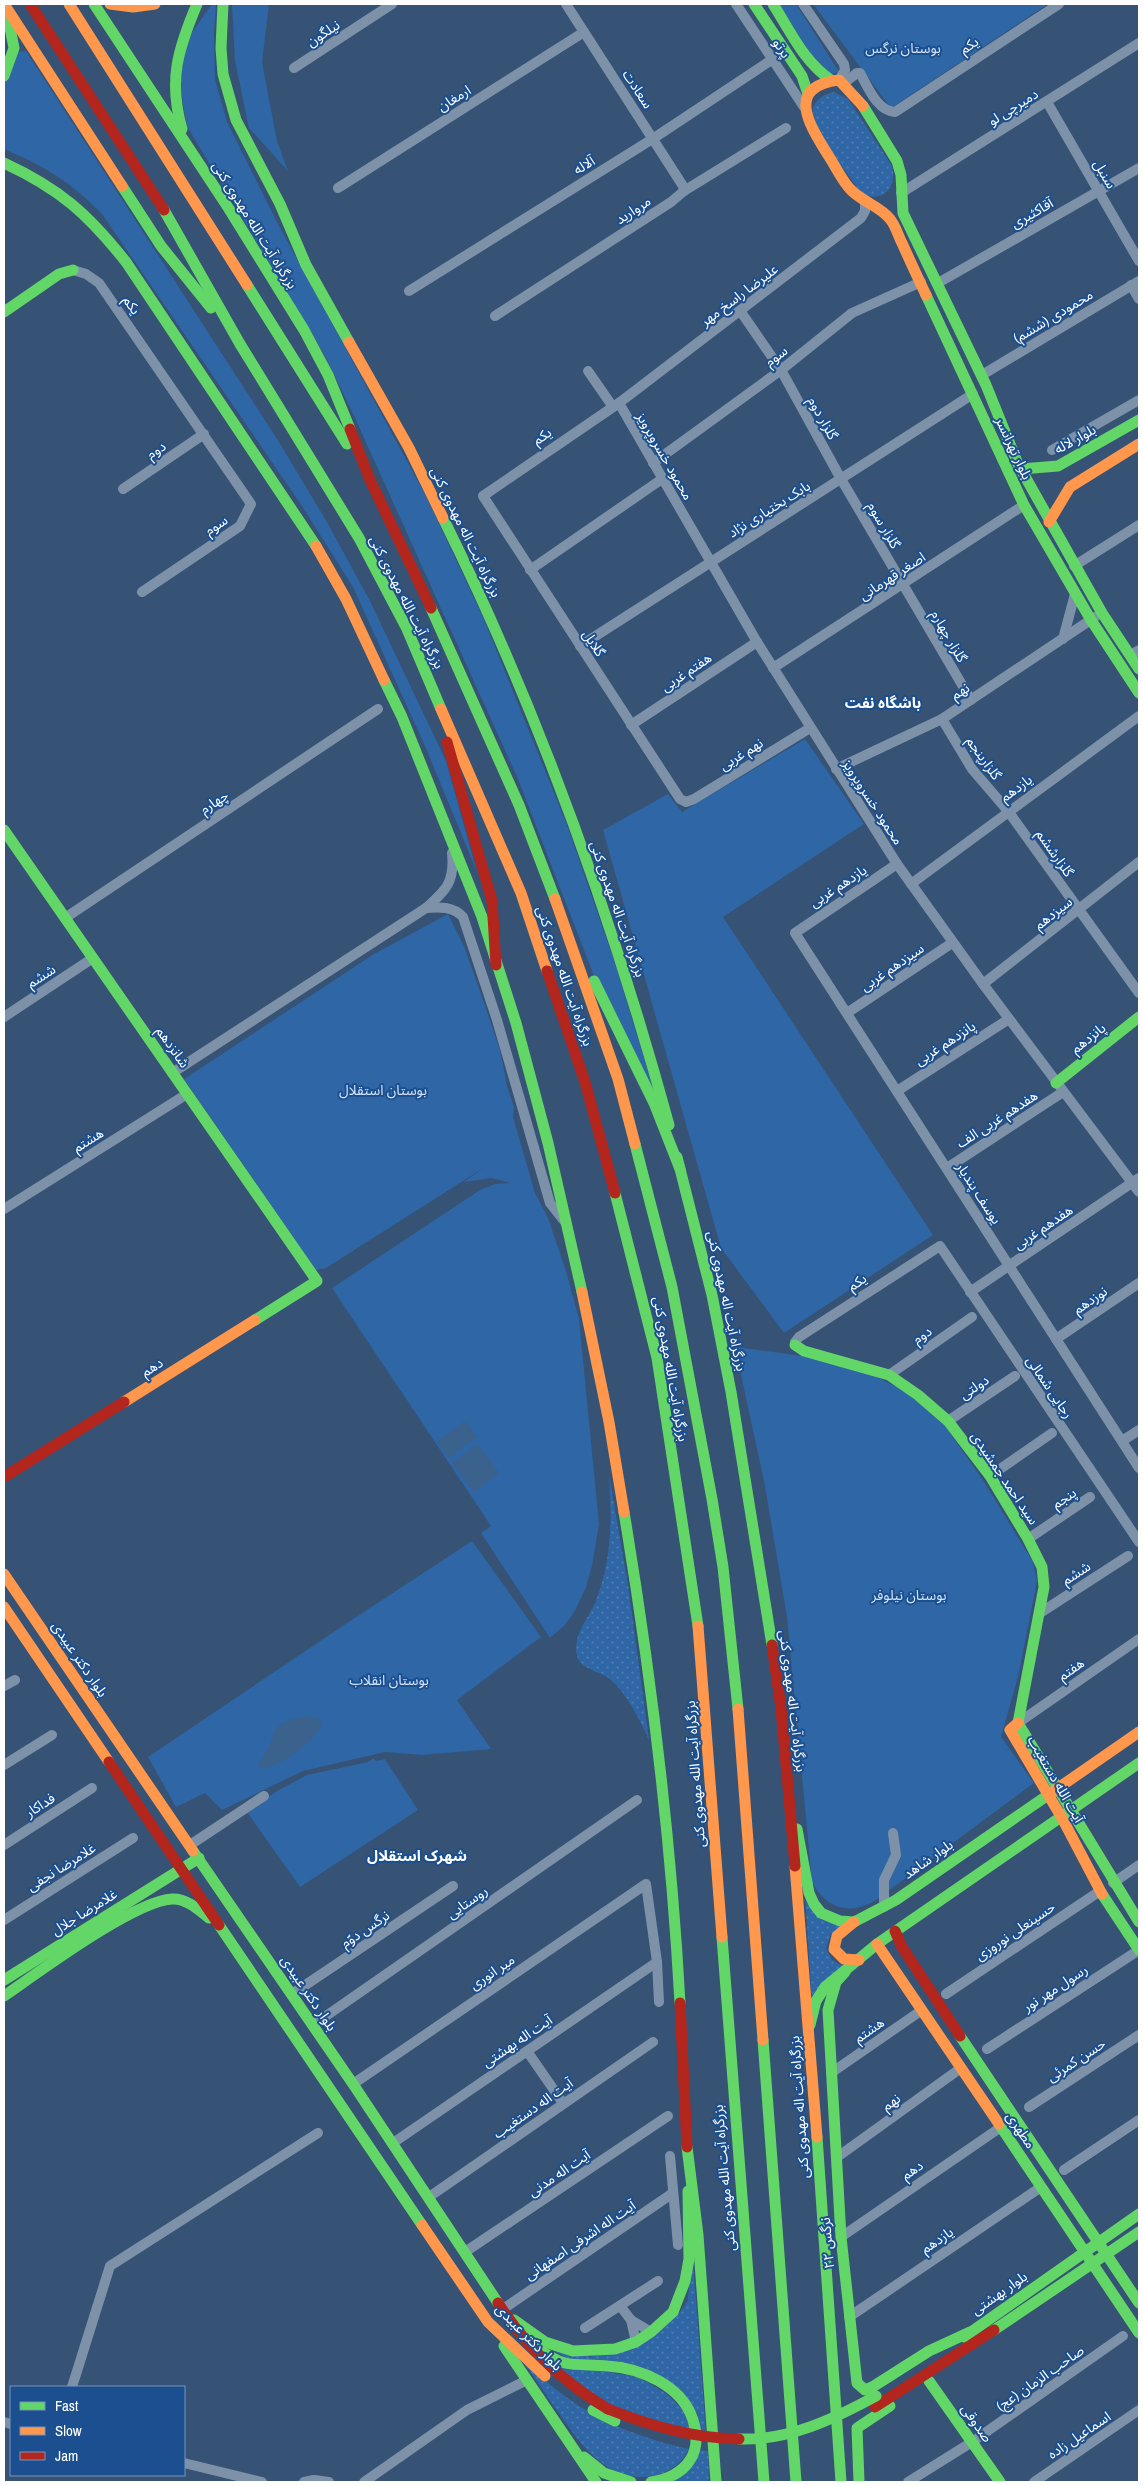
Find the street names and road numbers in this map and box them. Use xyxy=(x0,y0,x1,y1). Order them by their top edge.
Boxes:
street label: نیلگون xyxy=(303,15,343,50)
street label: یکم xyxy=(956,32,983,59)
street label: پرتو xyxy=(768,35,795,62)
street label: سعادت xyxy=(619,66,657,112)
street label: ارمغان xyxy=(434,81,474,115)
street label: دمیرچی لو xyxy=(984,84,1042,130)
street label: آلاله xyxy=(570,151,599,178)
street label: سنبل xyxy=(1090,156,1121,192)
street label: بزرگراه آیت الله مهدوی کنی xyxy=(208,158,302,292)
street label: مروارید xyxy=(612,192,654,228)
street label: آقاکثیری xyxy=(1008,193,1057,232)
street label: علیرضا راسخ مهر xyxy=(696,260,783,332)
street label: محمودی (ششم) xyxy=(1010,285,1097,349)
street label: یکم xyxy=(117,292,145,319)
street label: سوم xyxy=(761,341,792,372)
street label: گلزار دوم xyxy=(802,393,842,444)
street label: محمود خسروپرویز xyxy=(631,408,697,504)
street label: بلوار تهرانسر xyxy=(991,413,1036,482)
street label: بلوار لاله xyxy=(1051,420,1099,458)
street label: یکم xyxy=(529,423,556,450)
street label: دوم xyxy=(143,437,171,465)
street label: بزرگراه آیت اله مهدوی کنی xyxy=(427,464,506,600)
street label: بابک بختیاری نژاد xyxy=(725,476,814,541)
street label: گلزار سوم xyxy=(862,498,905,553)
street label: سوم xyxy=(201,511,232,541)
street label: بزرگراه آیت الله مهدوی کنی xyxy=(366,532,449,672)
street label: اصغر قهرمانی xyxy=(855,548,929,604)
street label: گلزار چهارم xyxy=(925,607,971,667)
street label: گلایل xyxy=(579,626,609,660)
street label: هفتم غربی xyxy=(657,648,716,697)
street label: نهم xyxy=(947,678,974,705)
street label: نهم غربی xyxy=(716,733,767,776)
street label: گلزارپنجم xyxy=(961,733,1006,785)
street label: محمود خسروپرویز xyxy=(837,755,907,849)
street label: یازدهم xyxy=(996,770,1037,807)
street label: چهارم xyxy=(196,786,233,820)
street label: گلزارششم xyxy=(1031,826,1078,882)
street label: بزرگراه آیت اله مهدوی کنی xyxy=(586,839,650,980)
street label: یازدهم غربی xyxy=(806,861,871,913)
street label: سیزدهم xyxy=(1030,892,1077,935)
street label: بزرگراه آیت الله مهدوی کنی xyxy=(533,904,598,1049)
street label: سیزدهم غربی xyxy=(857,939,929,997)
street label: ششم xyxy=(23,960,60,994)
street label: پانزدهم غربی xyxy=(911,1017,980,1071)
street label: پانزدهم xyxy=(1067,1019,1110,1059)
street label: شانزدهم xyxy=(151,1023,194,1072)
street label: هفدهم غربی الف xyxy=(953,1086,1042,1154)
street label: هشتم xyxy=(69,1124,108,1158)
street label: یوسف پندیار xyxy=(951,1158,1006,1228)
street label: هفدهم غربی xyxy=(1010,1201,1077,1255)
street label: بزرگراه آیت اله مهدوی کنی xyxy=(703,1229,751,1373)
street label: یکم xyxy=(844,1269,871,1296)
street label: نوزدهم xyxy=(1069,1282,1112,1320)
street label: بزرگراه آیت الله مهدوی کنی xyxy=(649,1295,693,1443)
street label: دوم xyxy=(909,1322,937,1350)
street label: رجایی شمالی xyxy=(1022,1352,1078,1422)
street label: دهم xyxy=(138,1353,168,1382)
street label: دولتی xyxy=(956,1370,993,1403)
street label: سید احمد جمشیدی xyxy=(967,1428,1043,1528)
street label: پنجم xyxy=(1048,1483,1081,1514)
street label: ششم xyxy=(1058,1557,1095,1591)
street label: بلوار دکتر عبیدی xyxy=(48,1618,112,1701)
street label: بزرگراه آیت اله مهدوی کنی xyxy=(775,1629,811,1773)
street label: هفتم xyxy=(1054,1654,1089,1686)
street label: بزرگراه آیت الله مهدوی کنی xyxy=(681,1700,709,1848)
street label: آیت الله دستغیب xyxy=(1024,1732,1089,1827)
street label: فداکار xyxy=(21,1789,58,1822)
street label: بلوار شاهد xyxy=(900,1835,957,1883)
street label: غلامرضا نجفی xyxy=(23,1839,99,1895)
street label: روستایی xyxy=(443,1881,491,1923)
street label: غلامرضا جلال xyxy=(48,1885,120,1939)
street label: حسینعلی نوروزی xyxy=(972,1898,1058,1964)
street label: نرگس دوّم xyxy=(337,1906,394,1954)
street label: میر انوری xyxy=(466,1950,518,1994)
street label: بلوار دکتر عبیدی xyxy=(277,1952,341,2035)
street label: رسول مهر نور xyxy=(1018,1960,1091,2016)
street label: آیت اله بهشتی xyxy=(478,2010,556,2071)
street label: هشتم xyxy=(850,2013,889,2048)
street label: حسن کمرئی xyxy=(1043,2034,1109,2086)
street label: بزرگراه آیت اله مهدوی کنی xyxy=(785,2035,813,2179)
street label: آیت اله دستغیب xyxy=(489,2073,577,2142)
street label: نهم xyxy=(878,2089,905,2116)
street label: بزرگراه آیت الله مهدوی کنی xyxy=(709,2104,739,2252)
street label: مطهری xyxy=(1002,2108,1040,2152)
street label: آیت اله مدنی xyxy=(524,2145,595,2201)
street label: دهم xyxy=(898,2156,928,2185)
street label: آیت اله اشرفی اصفهانی xyxy=(521,2196,640,2284)
street label: نرگس ۲۲ xyxy=(816,2216,838,2269)
street label: یازدهم xyxy=(917,2223,958,2259)
street label: بلوار بهشتی xyxy=(967,2267,1031,2319)
street label: بلوار دکتر عبیدی xyxy=(492,2300,567,2375)
street label: صاحب الزمان (عج) xyxy=(992,2341,1089,2417)
street label: صدوقی xyxy=(957,2400,997,2446)
street label: اسماعیل زاده xyxy=(1044,2407,1114,2463)

